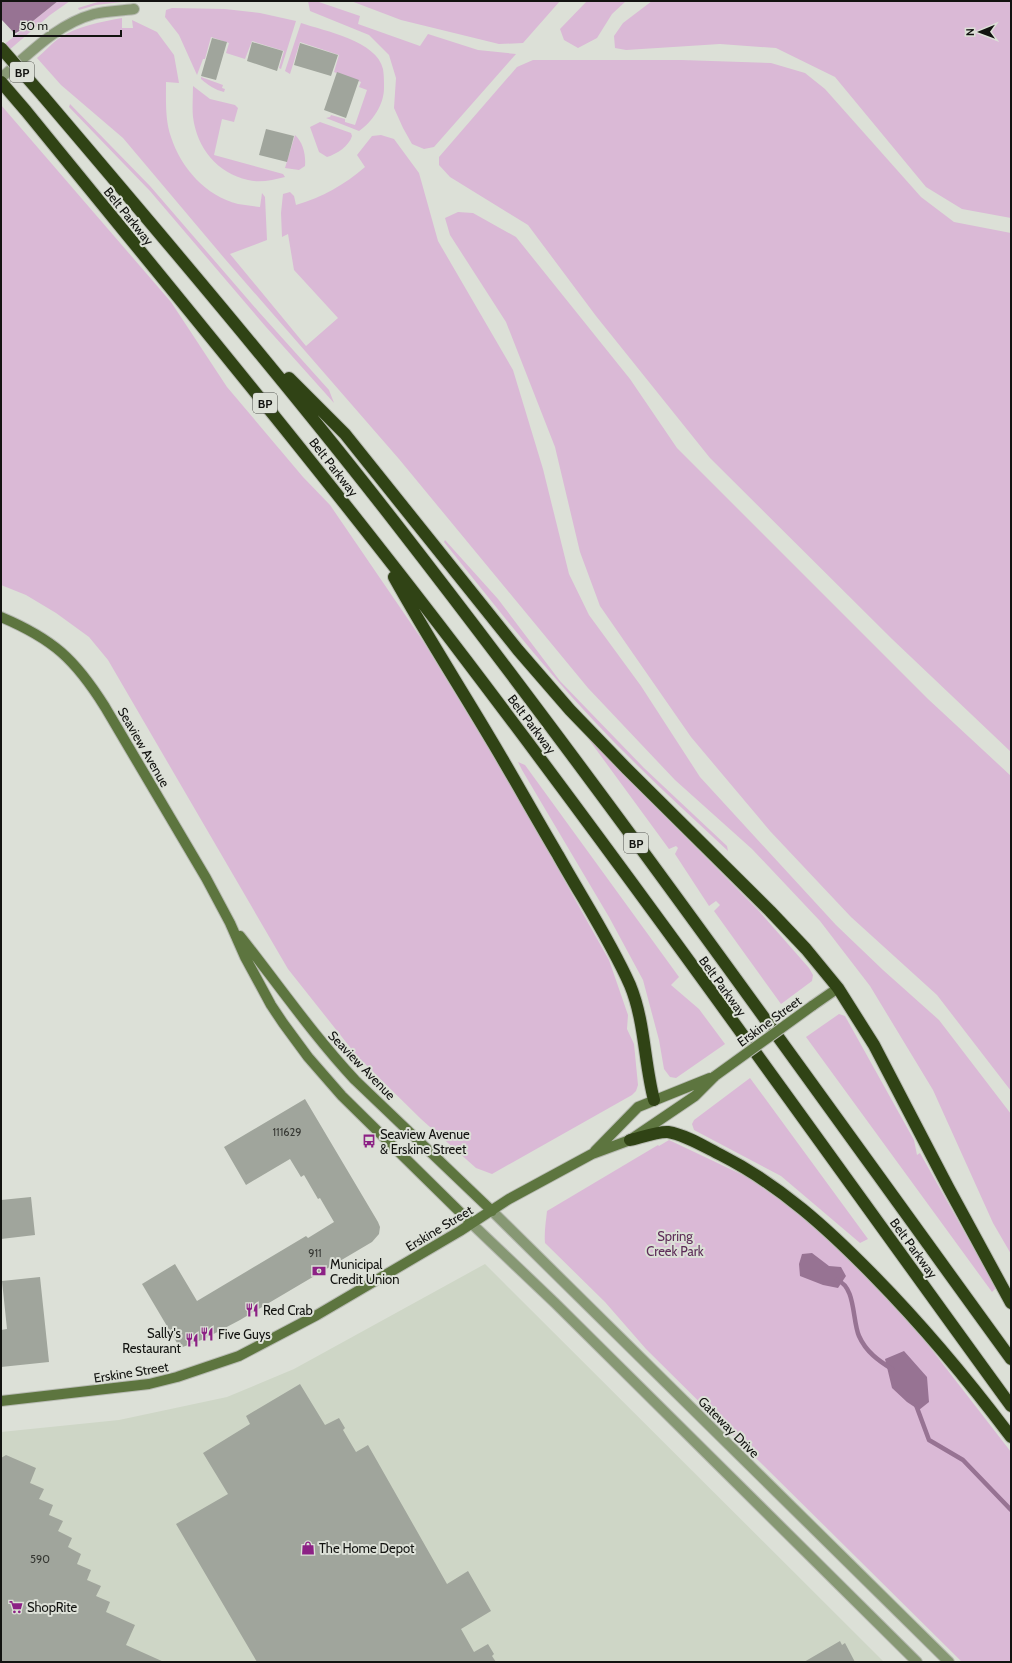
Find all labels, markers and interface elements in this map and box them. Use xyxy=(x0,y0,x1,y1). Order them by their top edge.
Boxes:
scale bar xyxy=(14,12,121,38)
north arrow xyxy=(960,12,1000,52)
text: 50 m xyxy=(20,18,48,33)
text: N xyxy=(963,28,977,36)
road number: BP xyxy=(10,62,34,82)
street label: Belt Parkway xyxy=(101,184,158,249)
road number: BP xyxy=(253,393,277,413)
street label: Belt Parkway xyxy=(306,434,362,500)
street label: Belt Parkway xyxy=(505,691,560,757)
street label: Seaview Avenue xyxy=(115,704,174,790)
road number: BP xyxy=(624,833,648,853)
street label: Belt Parkway xyxy=(696,953,750,1019)
street label: Erskine Street xyxy=(734,992,805,1050)
street label: Seaview Avenue xyxy=(325,1027,399,1103)
house number: 111629 xyxy=(272,1125,302,1139)
place label: Seaview Avenue & Erskine Street xyxy=(380,1126,470,1157)
bus stop icon: Seaview Avenue & Erskine Street xyxy=(361,1133,377,1149)
street label: Erskine Street xyxy=(403,1201,476,1254)
street label: Belt Parkway xyxy=(887,1215,941,1281)
park label: Spring Creek Park xyxy=(646,1228,704,1259)
house number: 911 xyxy=(308,1246,322,1260)
place label: Municipal Credit Union xyxy=(330,1256,399,1287)
bank icon: Municipal Credit Union xyxy=(311,1263,327,1279)
restaurant icon: Red Crab xyxy=(244,1302,260,1318)
place label: Red Crab xyxy=(263,1302,313,1318)
place label: Sally's Restaurant xyxy=(122,1325,182,1356)
restaurant icon: Five Guys xyxy=(199,1326,215,1342)
place label: Five Guys xyxy=(218,1326,271,1342)
restaurant icon: Sally's Restaurant xyxy=(184,1332,200,1348)
street label: Erskine Street xyxy=(93,1358,170,1386)
street label: Gateway Drive xyxy=(695,1393,763,1461)
shop icon: The Home Depot xyxy=(300,1540,316,1556)
place label: The Home Depot xyxy=(319,1540,415,1556)
house number: 590 xyxy=(30,1552,50,1566)
supermarket icon: ShopRite xyxy=(8,1599,24,1615)
place label: ShopRite xyxy=(27,1599,78,1615)

